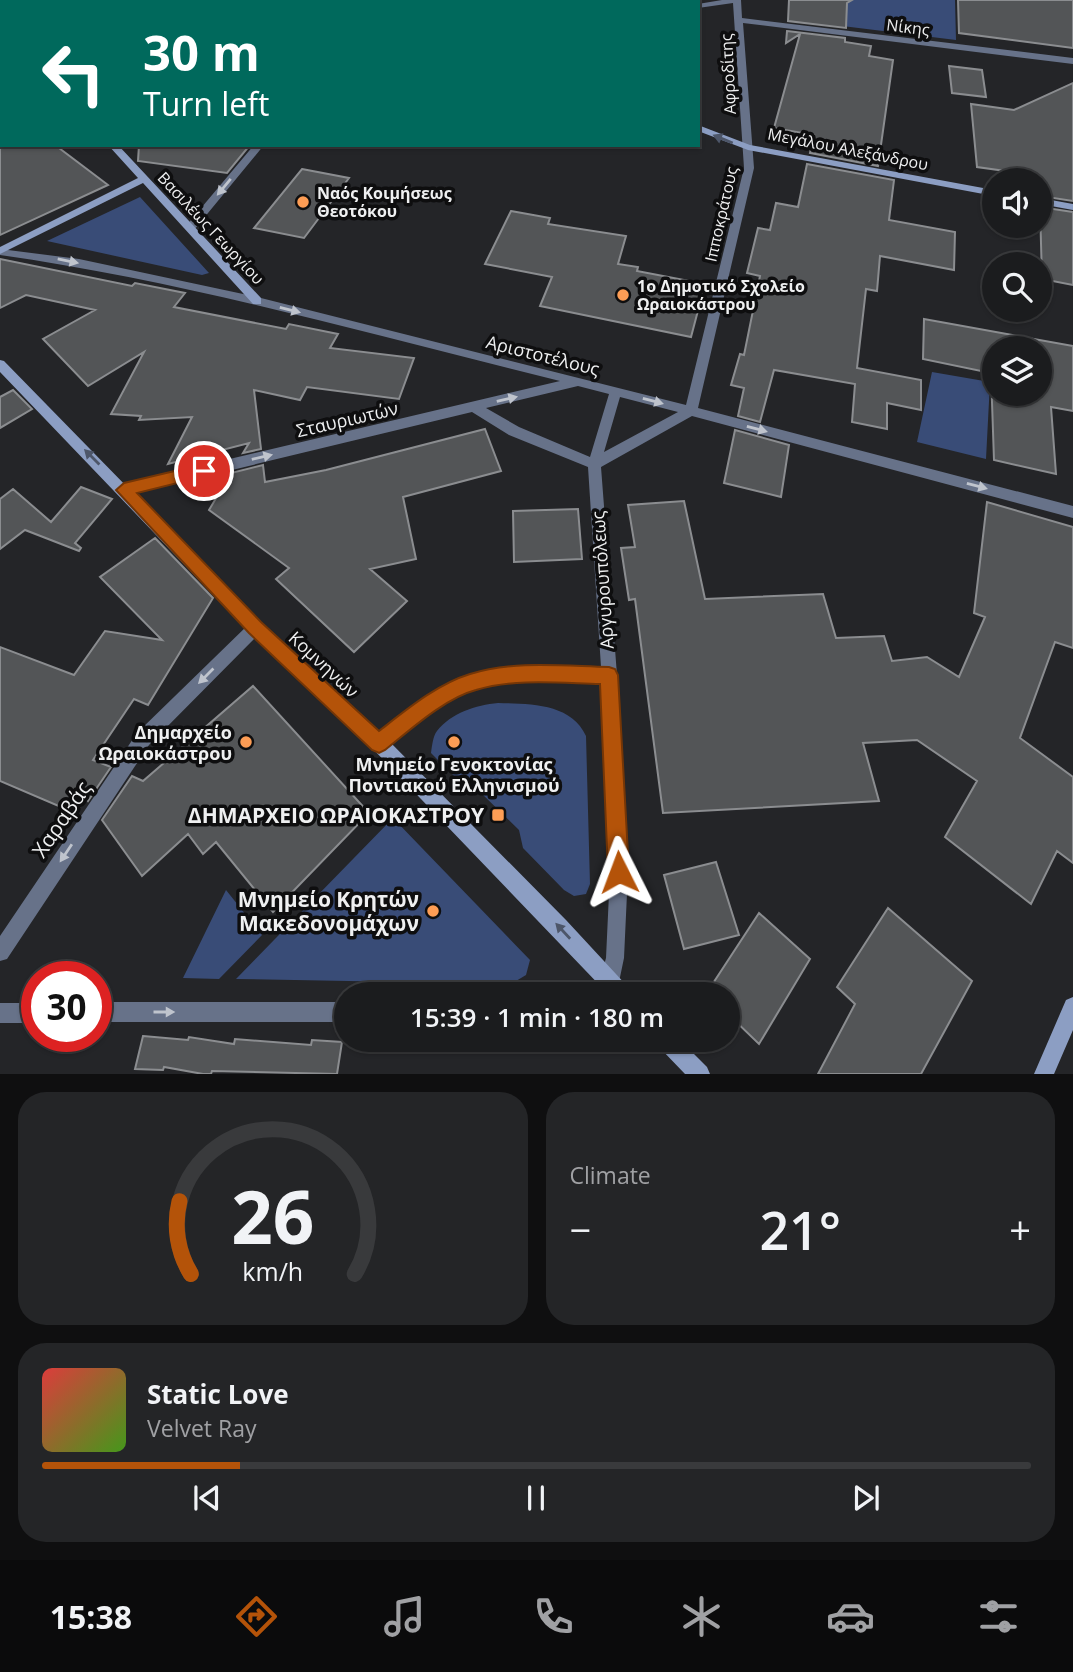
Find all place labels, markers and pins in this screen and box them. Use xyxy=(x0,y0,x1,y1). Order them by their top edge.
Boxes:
place label: Ναός Κοιμήσεως Θεοτόκου xyxy=(317,182,452,222)
marker: Ναός Κοιμήσεως Θεοτόκου xyxy=(295,194,311,210)
place label: 1ο Δημοτικό Σχολείο Ωραιοκάστρου xyxy=(637,275,805,315)
marker: 1ο Δημοτικό Σχολείο Ωραιοκάστρου xyxy=(615,287,631,303)
pin xyxy=(174,441,234,501)
place label: Δημαρχείο Ωραιοκάστρου xyxy=(98,720,232,765)
marker: Δημαρχείο Ωραιοκάστρου xyxy=(238,734,254,750)
marker: Μνημείο Γενοκτονίας Ποντιακού Ελληνισμού xyxy=(446,734,462,750)
place label: Μνημείο Γενοκτονίας Ποντιακού Ελληνισμού xyxy=(348,752,560,797)
place label: ΔΗΜΑΡΧΕΙΟ ΩΡΑΙΟΚΑΣΤΡΟΥ xyxy=(188,801,485,829)
marker: ΔΗΜΑΡΧΕΙΟ ΩΡΑΙΟΚΑΣΤΡΟΥ xyxy=(490,807,506,823)
place label: Μνημείο Κρητών Μακεδονομάχων xyxy=(238,885,419,937)
marker: Μνημείο Κρητών Μακεδονομάχων xyxy=(425,903,441,919)

